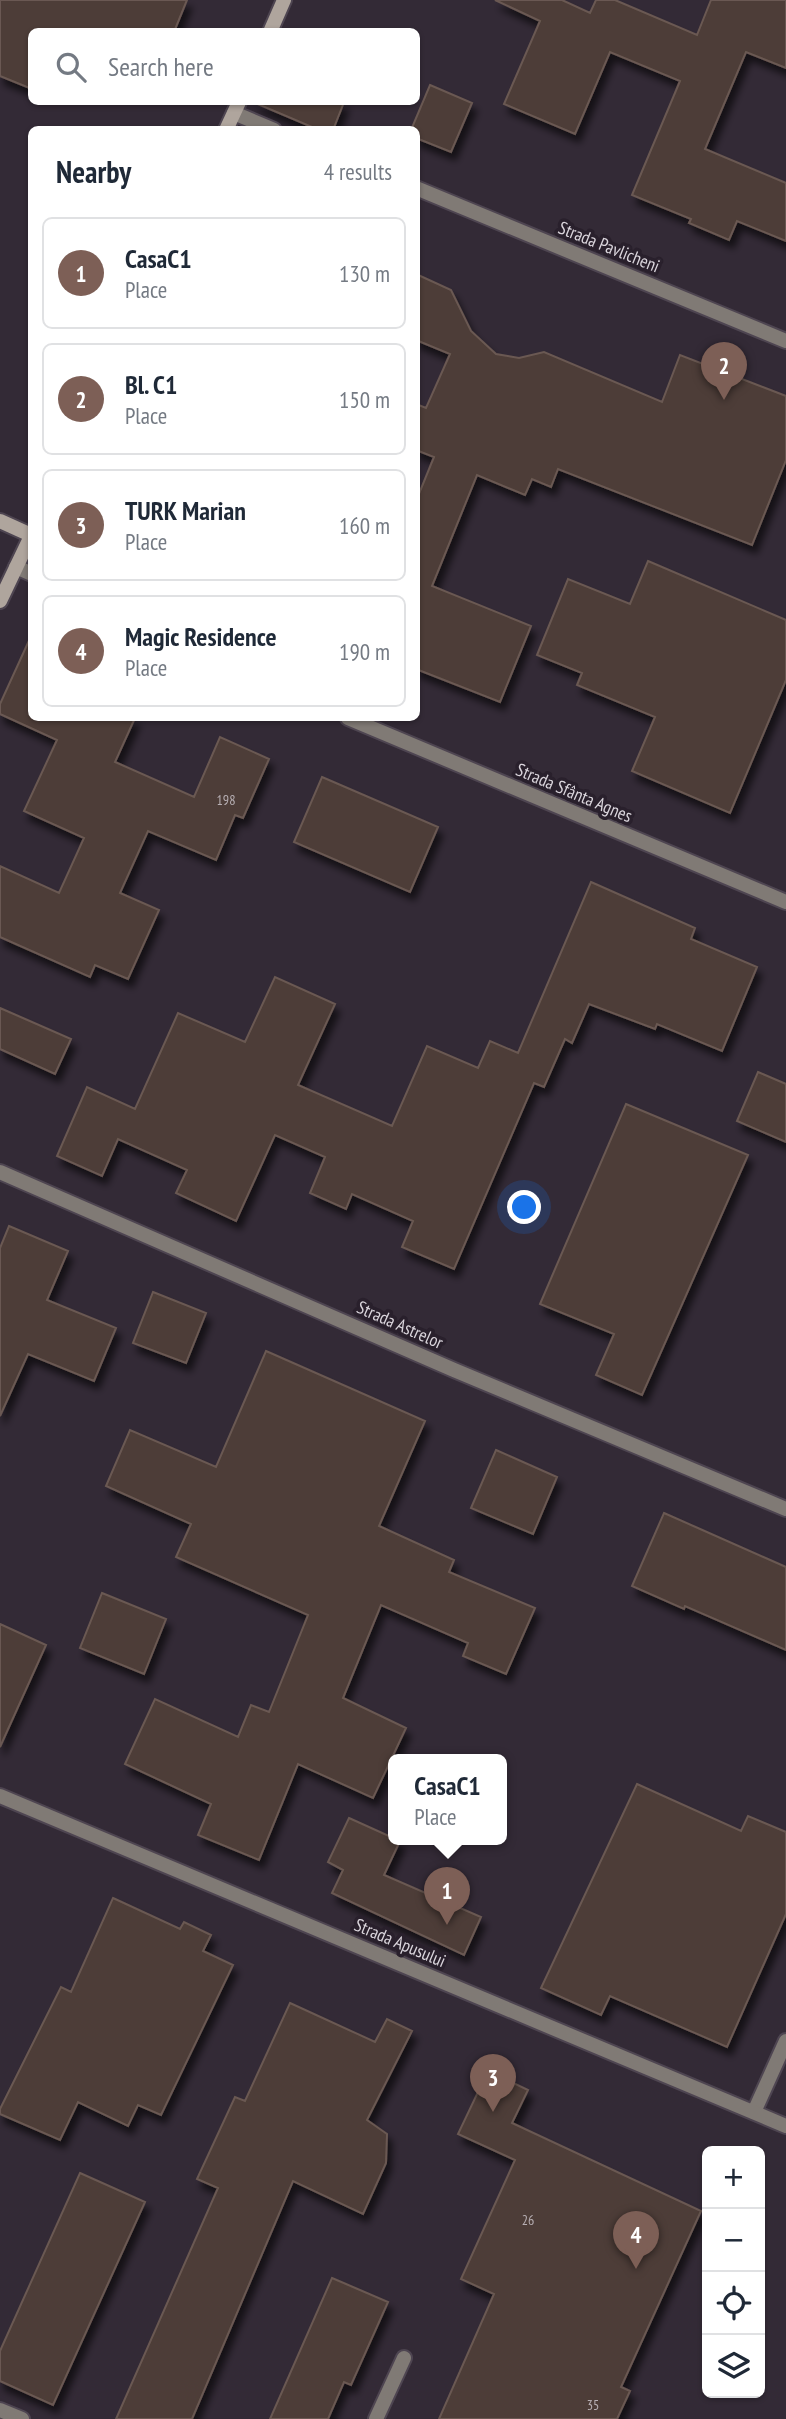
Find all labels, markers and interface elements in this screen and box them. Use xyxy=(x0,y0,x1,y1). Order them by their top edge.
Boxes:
search box xyxy=(28,28,420,105)
icon: search xyxy=(52,48,90,86)
text: Search here xyxy=(108,50,214,83)
text: Nearby xyxy=(56,152,131,191)
text: 4 results xyxy=(324,157,392,186)
street label: Strada Pavlicheni xyxy=(555,216,663,277)
text: CasaC1 xyxy=(125,242,192,275)
text: 1 xyxy=(76,259,87,288)
text: 130 m xyxy=(339,259,390,288)
text: Place xyxy=(125,275,167,304)
pin: 2 xyxy=(701,342,747,400)
text: Bl. C1 xyxy=(125,368,177,401)
text: 2 xyxy=(76,385,87,414)
text: 150 m xyxy=(339,385,390,414)
text: Place xyxy=(125,401,167,430)
text: TURK Marian xyxy=(125,494,246,527)
text: 3 xyxy=(76,511,87,540)
text: 160 m xyxy=(339,511,390,540)
text: Place xyxy=(125,527,167,556)
text: Magic Residence xyxy=(125,620,277,653)
text: 4 xyxy=(76,637,87,666)
text: 190 m xyxy=(339,637,390,666)
text: Place xyxy=(125,653,167,682)
street label: Strada Sfânta Agnes xyxy=(513,758,636,827)
house number: 198 xyxy=(217,791,235,809)
your location xyxy=(507,1190,541,1224)
street label: Strada Astrelor xyxy=(354,1295,447,1354)
popup xyxy=(388,1754,507,1845)
text: CasaC1 xyxy=(414,1769,481,1802)
text: Place xyxy=(414,1802,456,1831)
pin: 1 xyxy=(424,1867,470,1925)
street label: Strada Apusului xyxy=(351,1913,449,1972)
pin: 3 xyxy=(470,2054,516,2112)
map controls xyxy=(702,2146,765,2398)
button: + xyxy=(702,2146,765,2209)
button: − xyxy=(702,2209,765,2272)
house number: 26 xyxy=(522,2211,534,2229)
pin: 4 xyxy=(613,2211,659,2269)
button: locate xyxy=(702,2272,765,2335)
button: layers xyxy=(702,2335,765,2398)
house number: 35 xyxy=(587,2396,599,2414)

